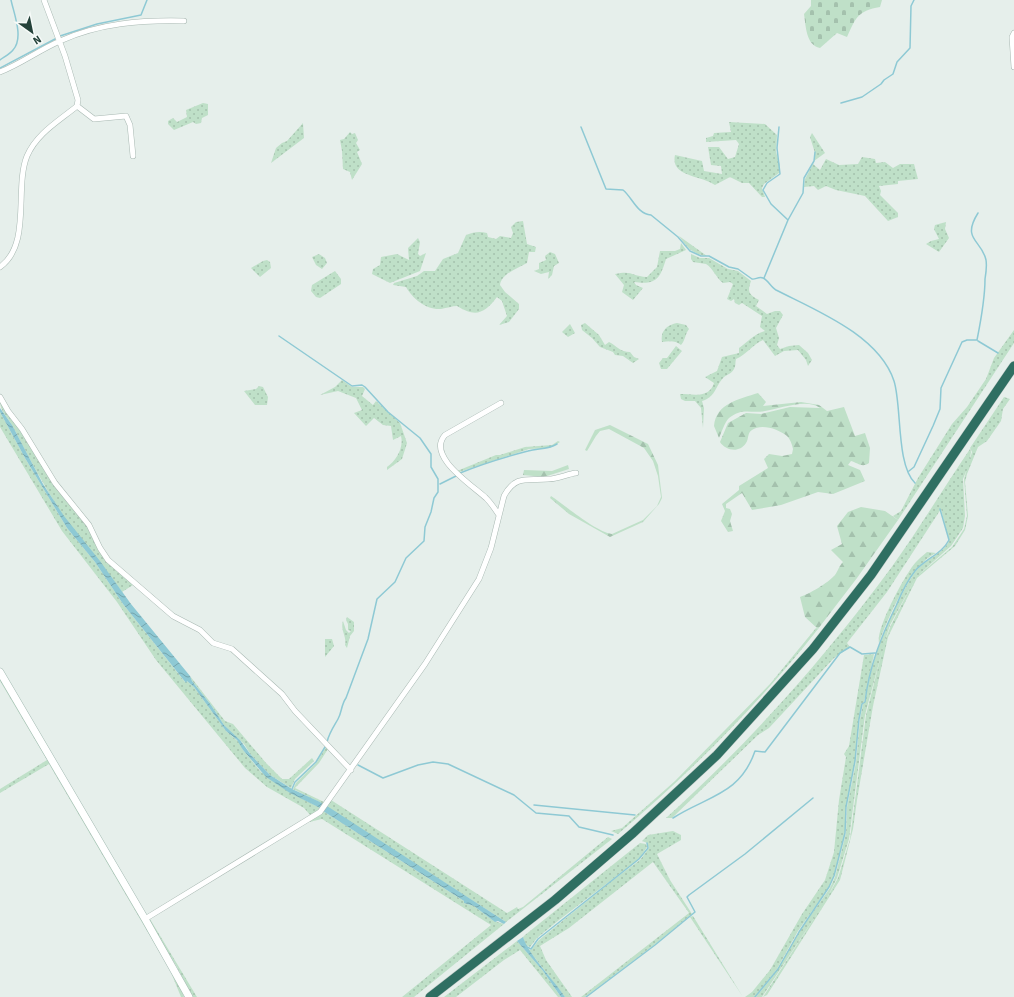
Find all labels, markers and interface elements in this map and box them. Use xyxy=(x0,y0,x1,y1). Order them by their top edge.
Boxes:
north arrow xyxy=(12,12,52,52)
text: N xyxy=(30,32,44,48)

